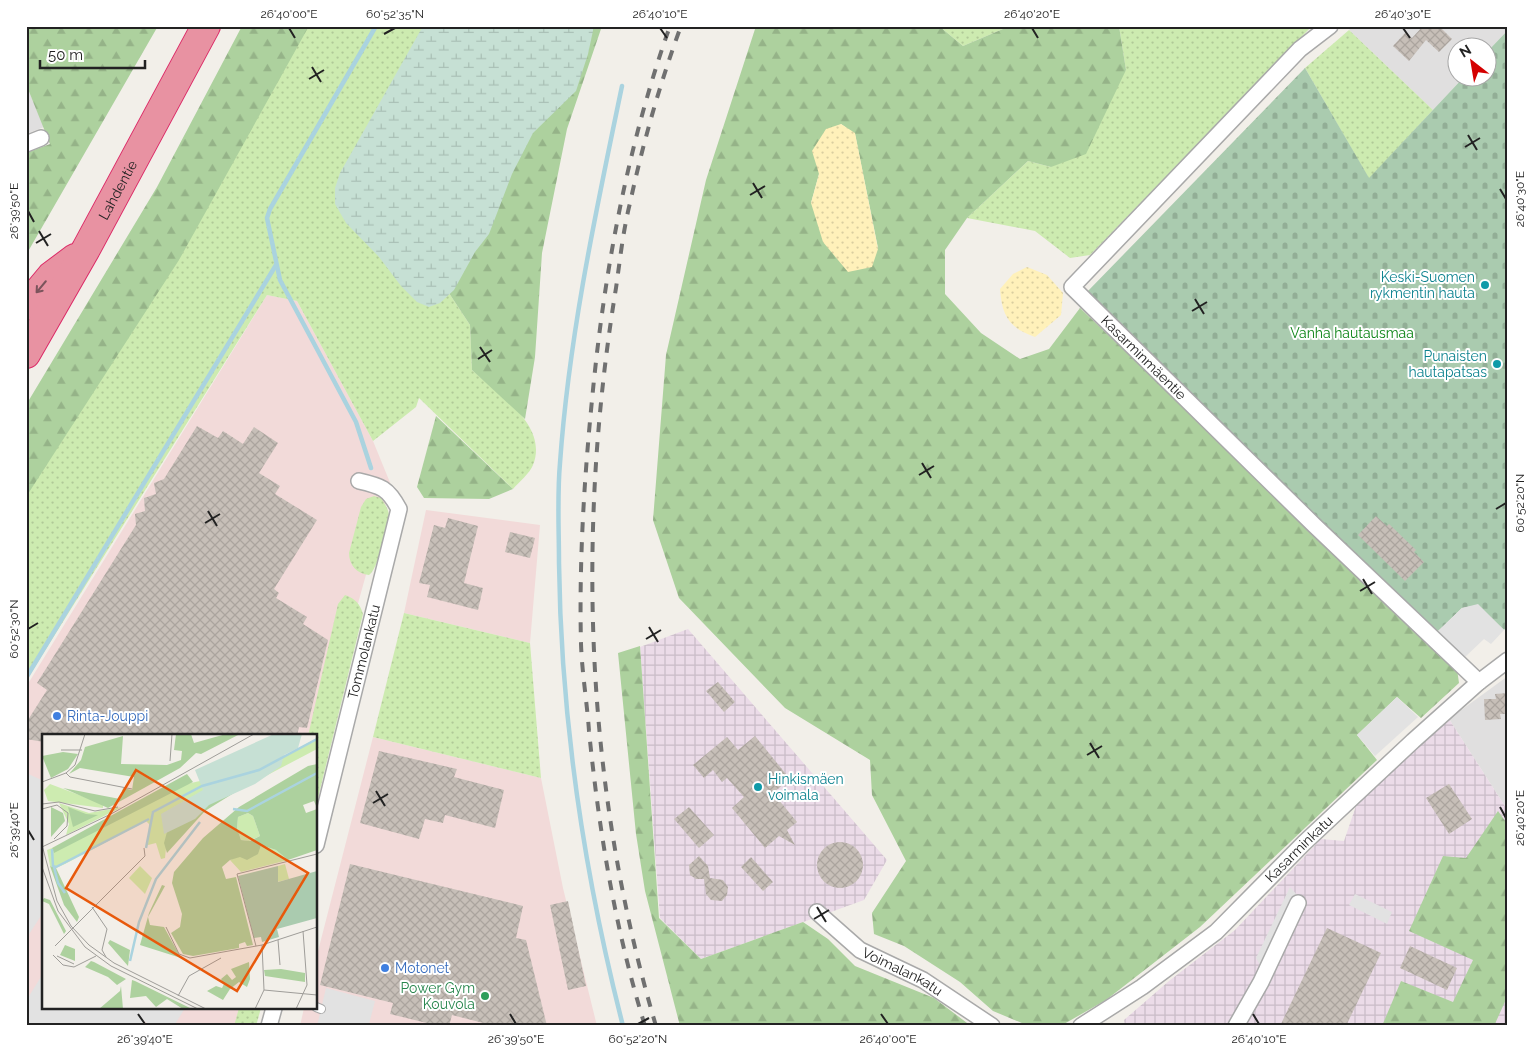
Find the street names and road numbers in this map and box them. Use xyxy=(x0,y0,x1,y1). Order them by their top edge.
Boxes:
street label: Lahdentie xyxy=(95,158,140,222)
street label: Kasarminmäentie xyxy=(1098,312,1190,403)
street label: Tommolankatu xyxy=(344,603,383,701)
street label: Kasarminkatu xyxy=(1262,812,1336,885)
street label: Voimalankatu xyxy=(860,944,946,999)

